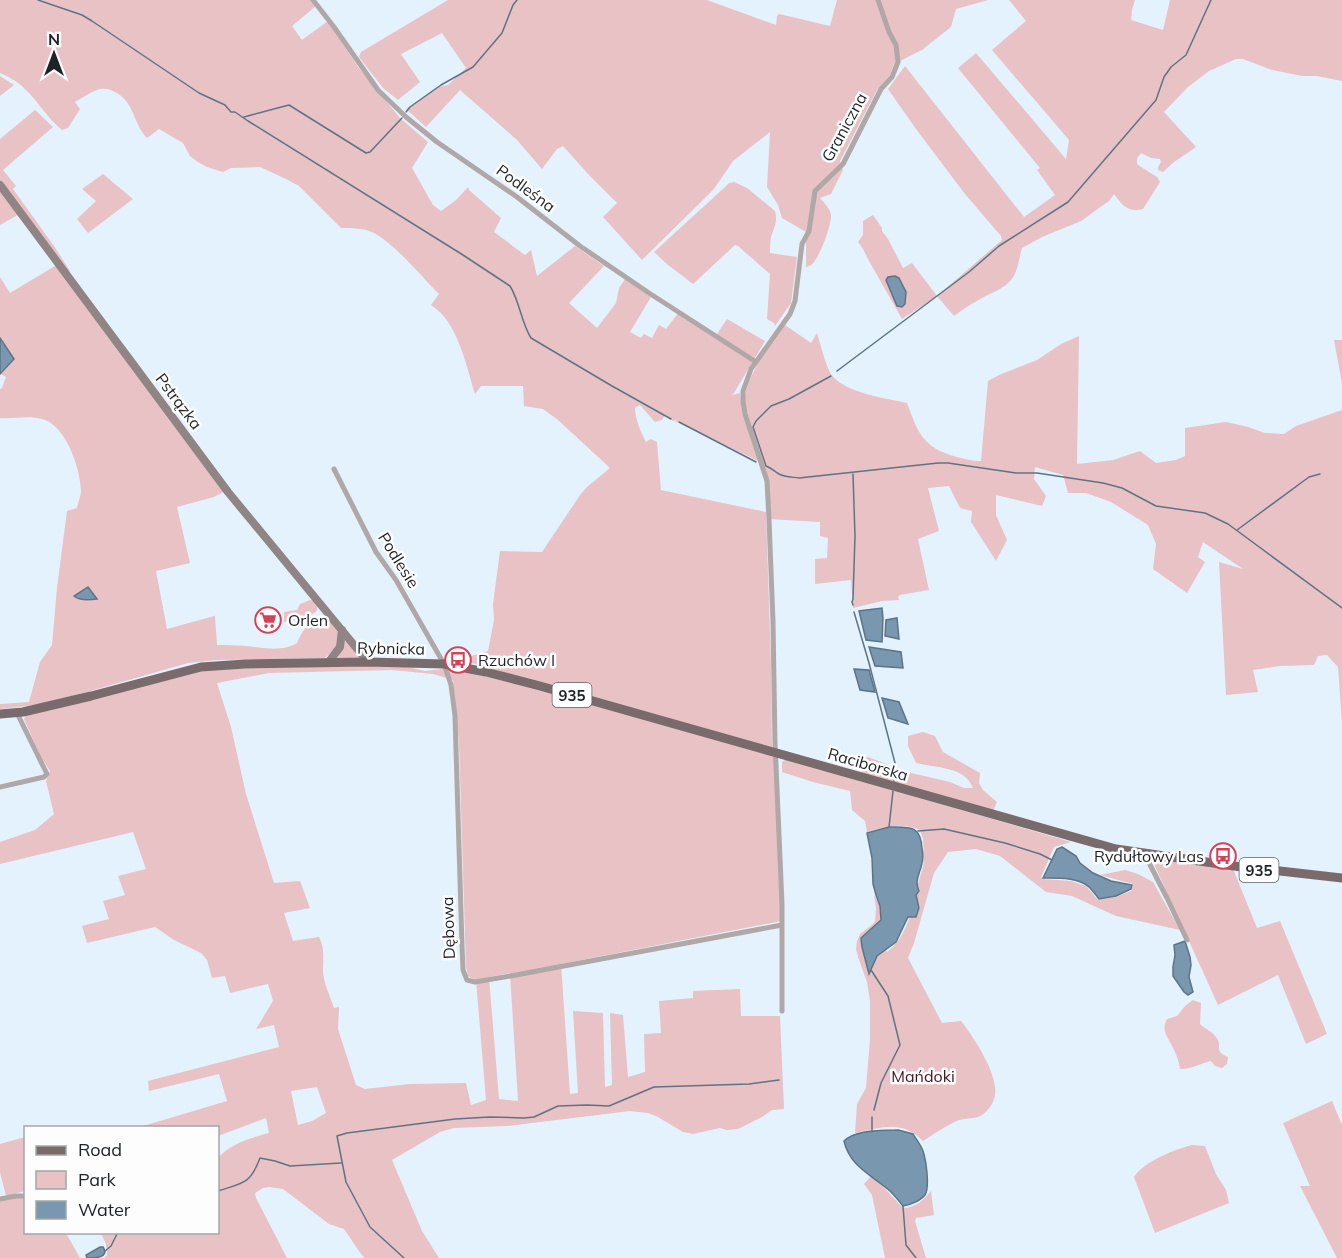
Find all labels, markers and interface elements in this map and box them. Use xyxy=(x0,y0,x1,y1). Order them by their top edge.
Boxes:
north arrow xyxy=(24,24,84,84)
text: N xyxy=(48,29,60,49)
street label: Graniczna xyxy=(817,89,871,165)
street label: Podleśna xyxy=(493,160,559,216)
street label: Pstrązka xyxy=(151,369,207,433)
street label: Podlesie xyxy=(374,529,424,591)
supermarket icon: Orlen xyxy=(253,605,283,635)
place label: Orlen xyxy=(288,610,328,630)
street label: Rybnicka xyxy=(357,637,425,659)
bus stop icon: Rzuchów I xyxy=(443,645,473,675)
place label: Rzuchów I xyxy=(478,650,555,670)
road number: 935 xyxy=(552,683,592,707)
street label: Raciborska xyxy=(826,743,910,785)
bus stop icon: Rydułtowy Las xyxy=(1208,841,1238,871)
place label: Rydułtowy Las xyxy=(1094,846,1204,866)
road number: 935 xyxy=(1240,858,1278,882)
street label: Dębowa xyxy=(437,896,459,960)
park label: Mańdoki xyxy=(891,1066,955,1086)
legend xyxy=(24,1126,219,1234)
text: Road xyxy=(78,1138,122,1161)
text: Park xyxy=(78,1168,117,1191)
text: Water xyxy=(78,1198,131,1221)

